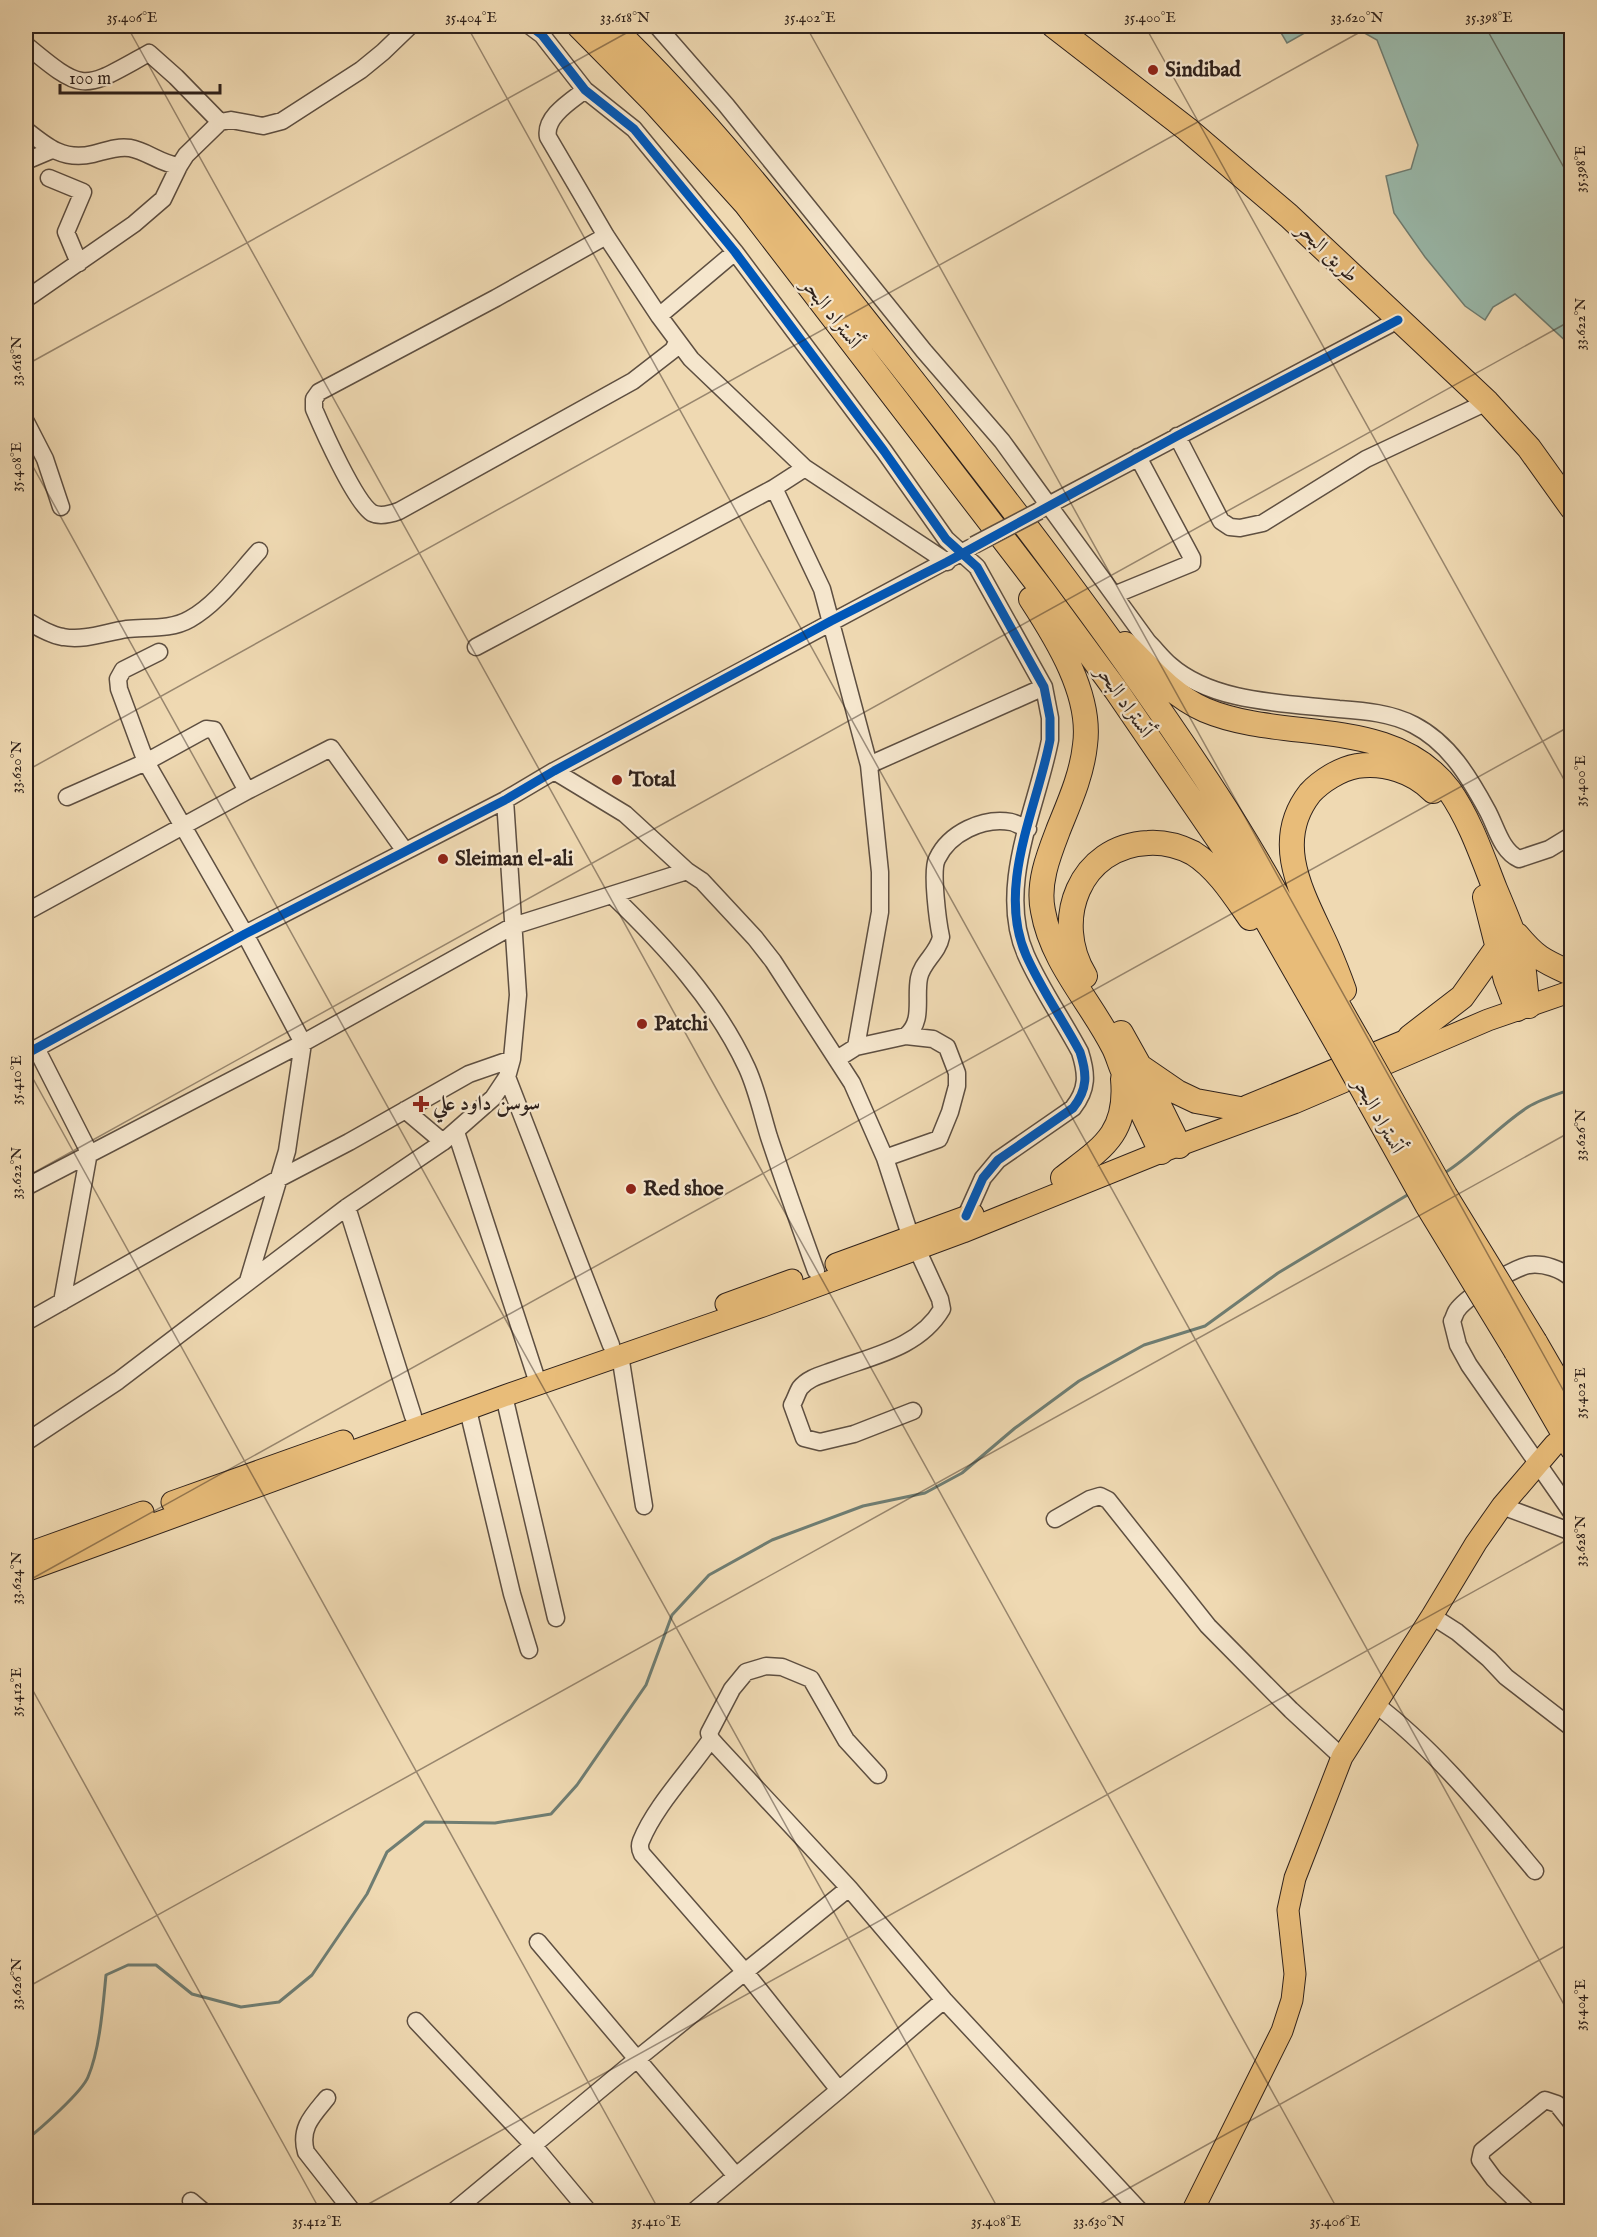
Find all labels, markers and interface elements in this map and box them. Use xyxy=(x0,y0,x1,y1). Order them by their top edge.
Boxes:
text: 35.406°E xyxy=(107,8,157,27)
text: 35.404°E xyxy=(445,8,497,27)
text: 33.618°N xyxy=(600,8,650,27)
text: 35.402°E xyxy=(784,8,836,27)
text: 35.400°E xyxy=(1124,8,1176,27)
text: 33.620°N xyxy=(1331,8,1383,27)
text: 35.398°E xyxy=(1465,8,1513,27)
scale bar xyxy=(60,57,220,95)
place label: Sindibad xyxy=(1165,57,1242,84)
marker: Sindibad xyxy=(1146,63,1160,77)
text: 100 m xyxy=(69,68,111,91)
text: 35.398°E xyxy=(1571,145,1590,193)
street label: طريق البحر xyxy=(1289,215,1364,289)
street label: أتستراد البحر xyxy=(793,269,870,355)
text: 33.622°N xyxy=(1571,298,1590,350)
text: 33.618°N xyxy=(7,336,26,386)
text: 35.408°E xyxy=(7,442,26,492)
street label: أتستراد البحر xyxy=(1088,657,1161,744)
text: 33.620°N xyxy=(7,741,26,793)
text: 35.400°E xyxy=(1571,755,1590,807)
place label: Total xyxy=(628,767,677,794)
marker: Total xyxy=(610,773,624,787)
place label: Sleiman el-ali xyxy=(455,846,574,873)
marker: Sleiman el-ali xyxy=(436,852,450,866)
place label: Patchi xyxy=(654,1011,708,1038)
marker: Patchi xyxy=(635,1017,649,1031)
text: 35.410°E xyxy=(7,1055,26,1105)
street label: أتستراد البحر xyxy=(1345,1070,1413,1159)
place label: سوسن داود علي xyxy=(432,1091,540,1123)
marker: سوسن داود علي xyxy=(414,1097,428,1111)
text: 33.626°N xyxy=(1571,1109,1590,1161)
text: 33.622°N xyxy=(7,1147,26,1199)
place label: Red shoe xyxy=(643,1176,724,1203)
marker: Red shoe xyxy=(624,1182,638,1196)
text: 35.402°E xyxy=(1571,1367,1590,1419)
text: 33.628°N xyxy=(1571,1515,1590,1567)
text: 33.624°N xyxy=(7,1552,26,1604)
text: 35.412°E xyxy=(7,1667,26,1717)
text: 33.626°N xyxy=(7,1958,26,2010)
text: 35.404°E xyxy=(1571,1979,1590,2031)
text: 35.412°E xyxy=(292,2212,342,2231)
text: 35.410°E xyxy=(631,2212,681,2231)
text: 35.408°E xyxy=(971,2212,1021,2231)
text: 33.630°N xyxy=(1073,2212,1125,2231)
text: 35.406°E xyxy=(1310,2212,1360,2231)

